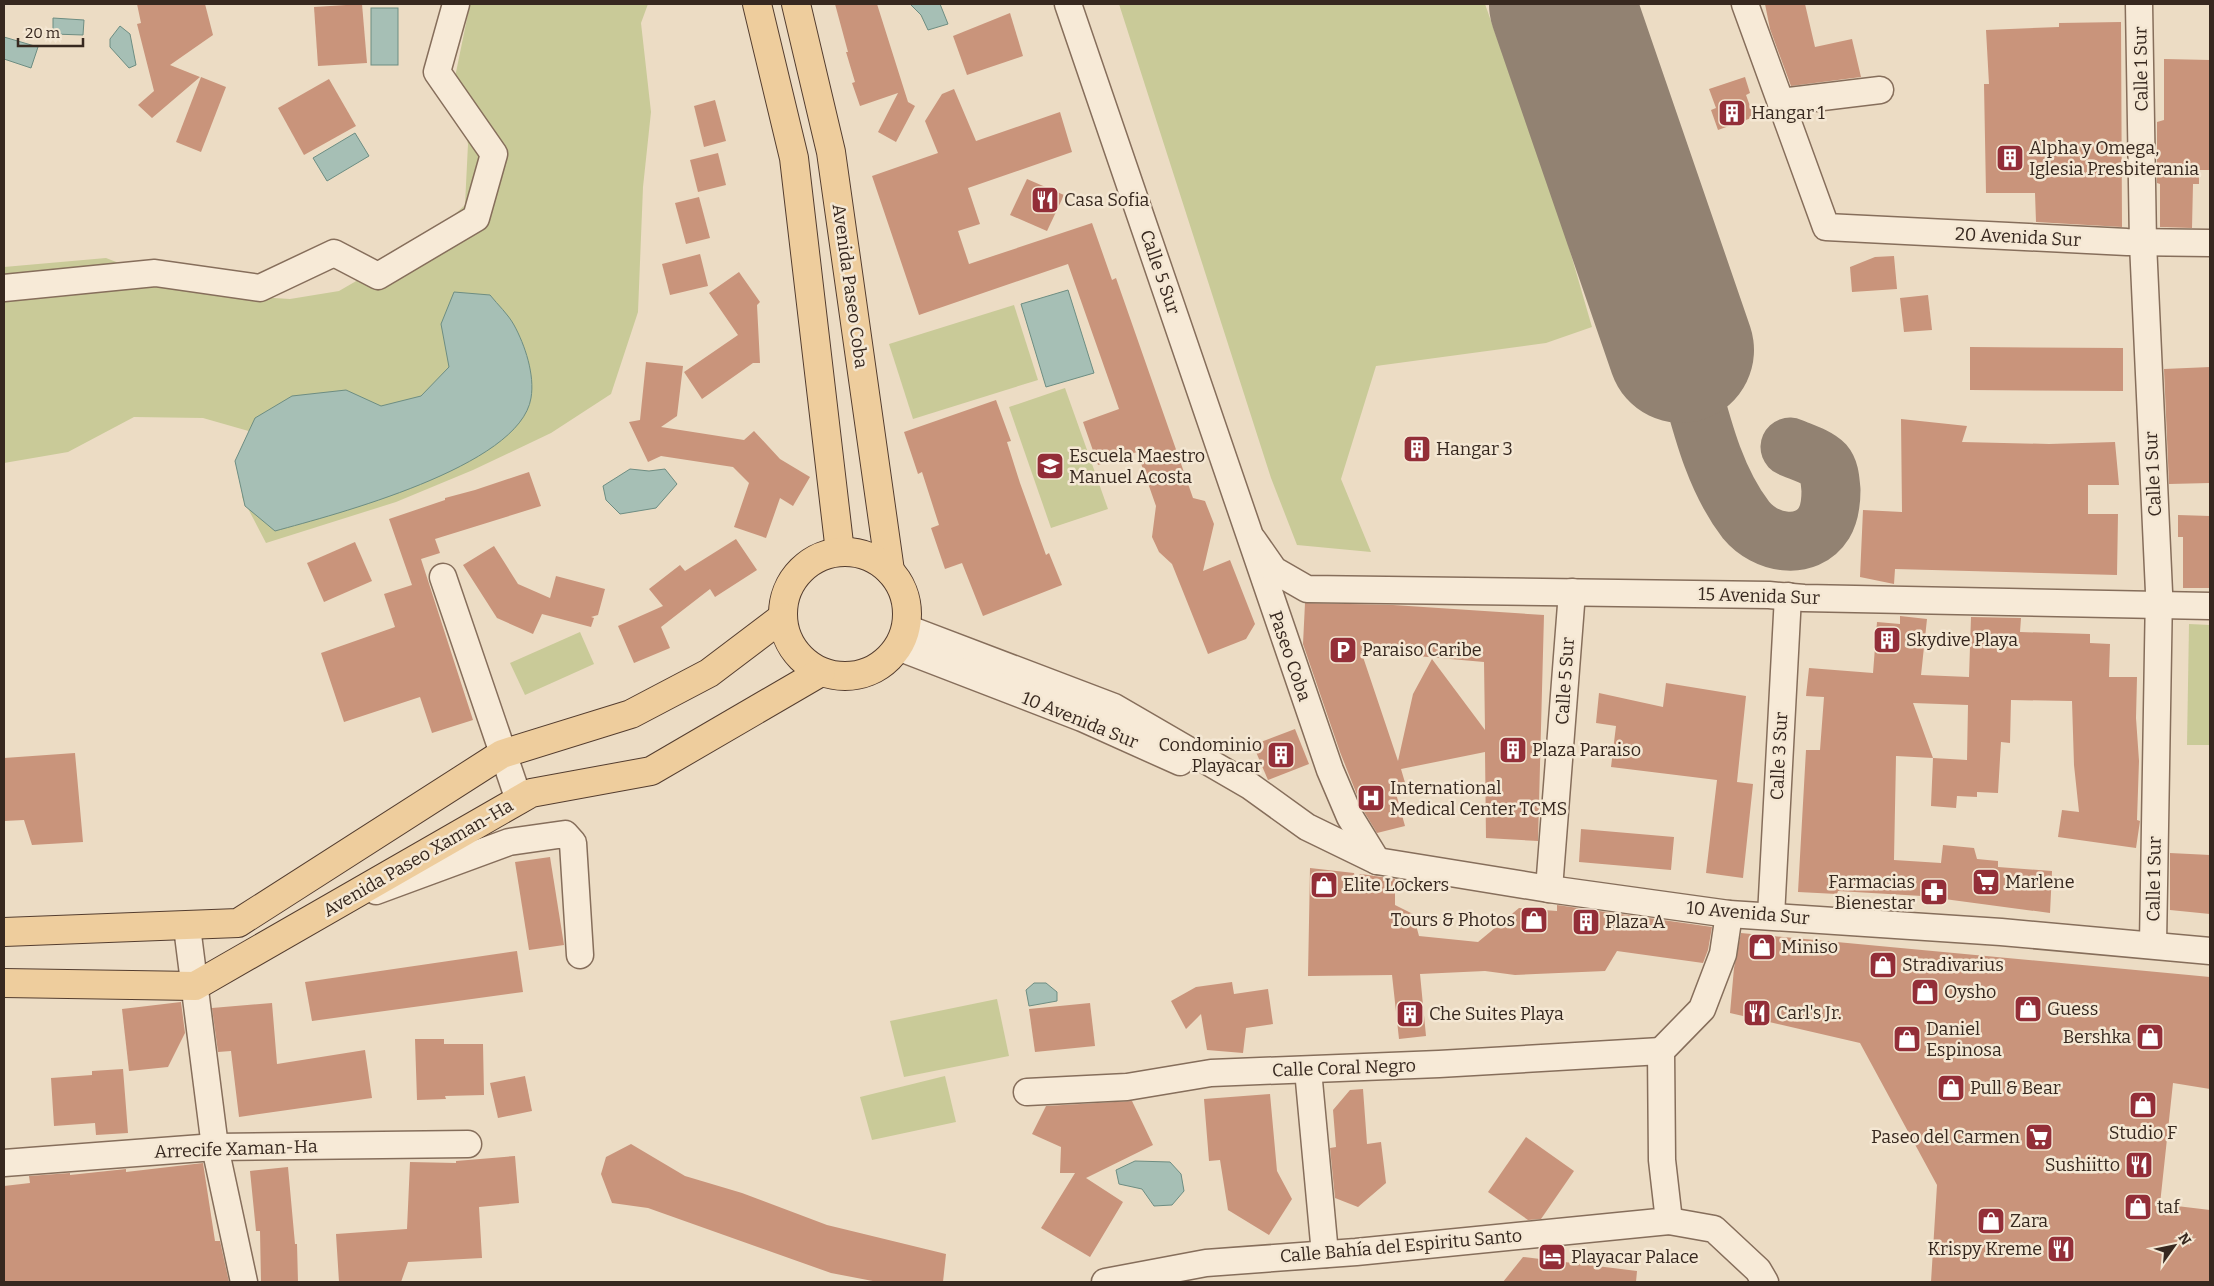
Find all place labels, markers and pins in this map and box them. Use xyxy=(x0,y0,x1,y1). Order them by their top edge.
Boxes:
building icon: Hangar 1 xyxy=(1717,98,1747,128)
place label: Hangar 1 xyxy=(1751,102,1826,124)
place label: Alpha y Omega, Iglesia Presbiterania xyxy=(2029,137,2199,180)
building icon: Alpha y Omega, Iglesia Presbiterania xyxy=(1995,143,2025,173)
restaurant icon: Casa Sofia xyxy=(1030,185,1060,215)
place label: Casa Sofia xyxy=(1064,189,1150,211)
building icon: Hangar 3 xyxy=(1402,434,1432,464)
place label: Hangar 3 xyxy=(1436,438,1513,460)
place label: Escuela Maestro Manuel Acosta xyxy=(1069,445,1205,488)
school or university icon: Escuela Maestro Manuel Acosta xyxy=(1035,451,1065,481)
building icon: Skydive Playa xyxy=(1872,625,1902,655)
place label: Skydive Playa xyxy=(1906,629,2018,651)
parking icon: Paraiso Caribe xyxy=(1328,635,1358,665)
place label: Paraiso Caribe xyxy=(1362,639,1482,661)
place label: Condominio Playacar xyxy=(1158,734,1262,777)
building icon: Plaza Paraiso xyxy=(1498,735,1528,765)
place label: Plaza Paraiso xyxy=(1532,739,1641,761)
building icon: Condominio Playacar xyxy=(1266,740,1296,770)
place label: International Medical Center TCMS xyxy=(1390,777,1567,820)
hospital icon: International Medical Center TCMS xyxy=(1356,783,1386,813)
supermarket icon: Marlene xyxy=(1971,867,2001,897)
shop icon: Elite Lockers xyxy=(1309,870,1339,900)
place label: Farmacias Bienestar xyxy=(1828,871,1915,914)
place label: Marlene xyxy=(2005,871,2074,893)
place label: Elite Lockers xyxy=(1343,874,1449,896)
pharmacy icon: Farmacias Bienestar xyxy=(1919,877,1949,907)
shop icon: Tours & Photos xyxy=(1519,905,1549,935)
building icon: Plaza A xyxy=(1571,907,1601,937)
place label: Tours & Photos xyxy=(1391,909,1515,931)
place label: Plaza A xyxy=(1605,911,1665,933)
shop icon: Miniso xyxy=(1747,932,1777,962)
place label: Miniso xyxy=(1781,936,1838,958)
shop icon: Stradivarius xyxy=(1868,950,1898,980)
place label: Stradivarius xyxy=(1902,954,2004,976)
shop icon: Oysho xyxy=(1910,977,1940,1007)
place label: Oysho xyxy=(1944,981,1996,1003)
shop icon: Guess xyxy=(2013,994,2043,1024)
restaurant icon: Carl's Jr. xyxy=(1742,998,1772,1028)
place label: Guess xyxy=(2047,998,2098,1020)
building icon: Che Suites Playa xyxy=(1395,999,1425,1029)
place label: Carl's Jr. xyxy=(1776,1002,1842,1024)
place label: Che Suites Playa xyxy=(1429,1003,1564,1025)
place label: Daniel Espinosa xyxy=(1926,1018,2002,1061)
shop icon: Bershka xyxy=(2135,1022,2165,1052)
shop icon: Daniel Espinosa xyxy=(1892,1024,1922,1054)
place label: Bershka xyxy=(2063,1026,2131,1048)
shop icon: Pull & Bear xyxy=(1936,1073,1966,1103)
place label: Pull & Bear xyxy=(1970,1077,2061,1099)
shop icon: Studio F xyxy=(2128,1090,2158,1120)
supermarket icon: Paseo del Carmen xyxy=(2024,1122,2054,1152)
place label: Studio F xyxy=(2109,1122,2177,1144)
place label: Paseo del Carmen xyxy=(1871,1126,2021,1148)
restaurant icon: Sushiitto xyxy=(2124,1150,2154,1180)
place label: Sushiitto xyxy=(2045,1154,2120,1176)
shop icon: taf xyxy=(2123,1192,2153,1222)
place label: taf xyxy=(2157,1196,2181,1218)
shop icon: Zara xyxy=(1976,1206,2006,1236)
place label: Zara xyxy=(2010,1210,2048,1232)
restaurant icon: Krispy Kreme xyxy=(2046,1234,2076,1264)
place label: Krispy Kreme xyxy=(1928,1238,2042,1260)
hotel icon: Playacar Palace xyxy=(1537,1242,1567,1272)
place label: Playacar Palace xyxy=(1571,1246,1699,1268)

